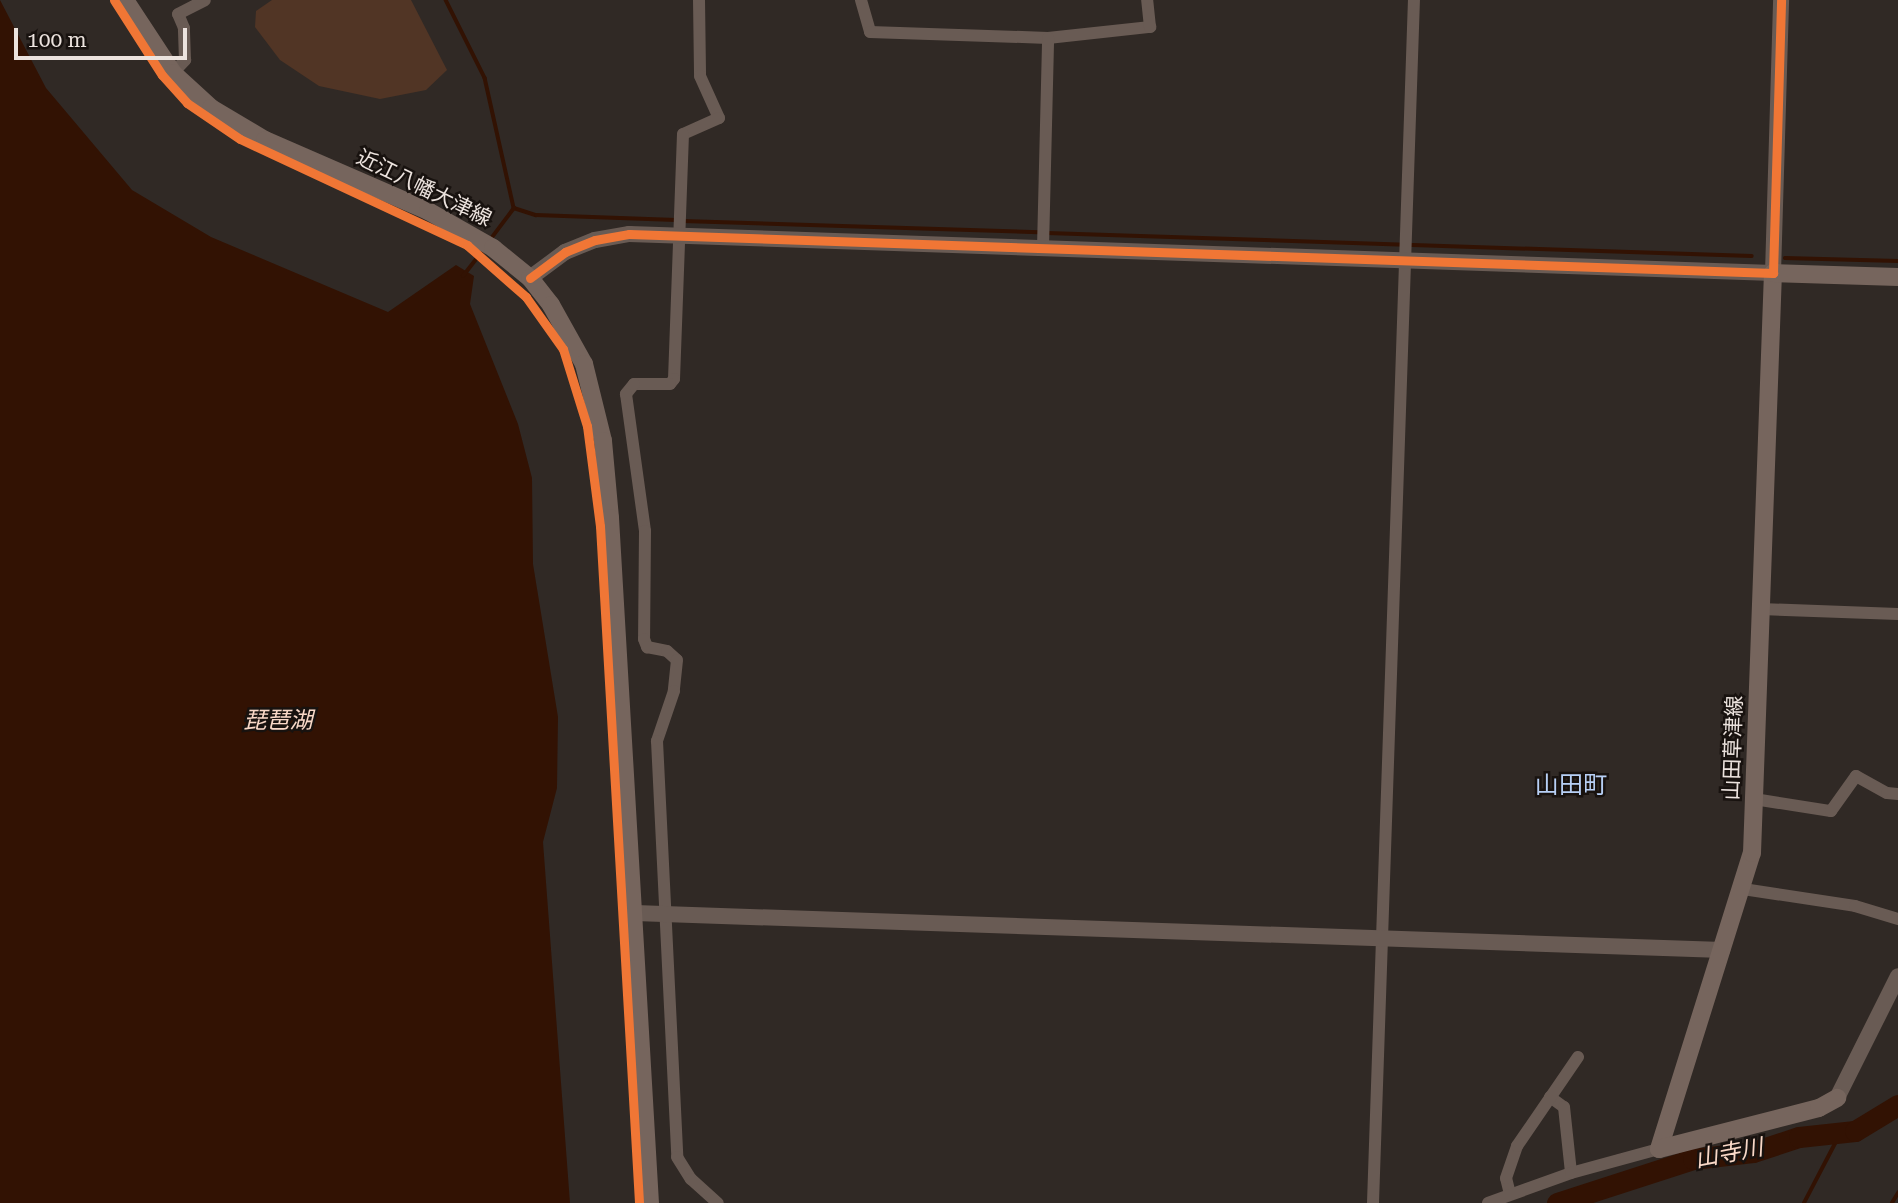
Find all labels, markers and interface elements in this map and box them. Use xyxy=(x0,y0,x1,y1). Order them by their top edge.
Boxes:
scale bar xyxy=(18,14,191,58)
text: 100 m xyxy=(27,28,87,52)
street label: 近江八幡大津線 xyxy=(352,144,496,232)
street label: 山田草津線 xyxy=(1719,695,1747,801)
water label: 琵琶湖 xyxy=(244,707,312,735)
district label: 山田町 xyxy=(1535,772,1607,800)
water label: 山寺川 xyxy=(1693,1134,1765,1174)

